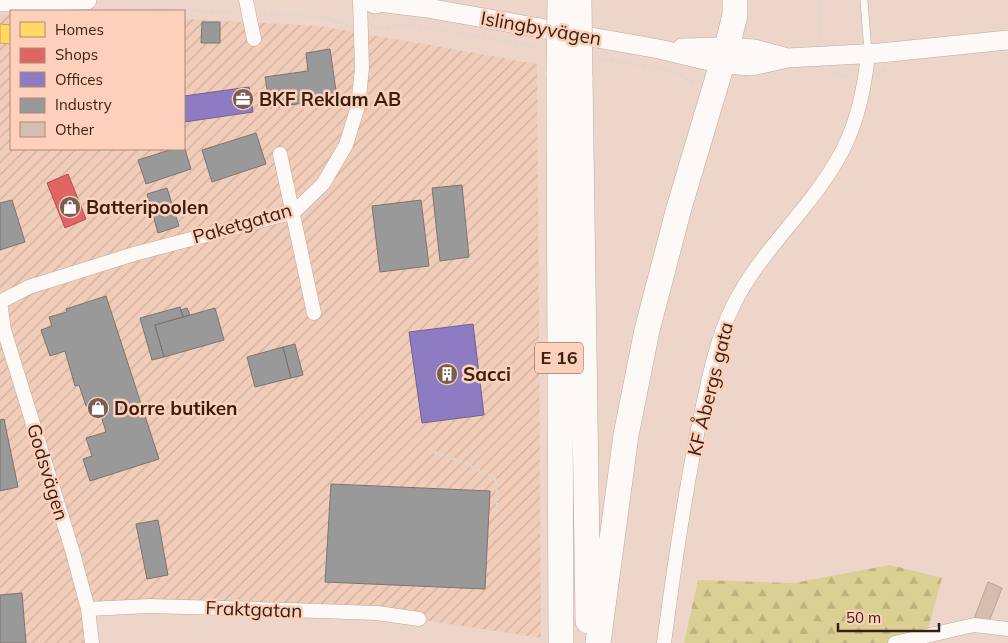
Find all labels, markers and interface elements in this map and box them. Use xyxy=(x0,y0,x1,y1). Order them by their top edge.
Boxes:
street label: Islingbyvägen xyxy=(479,6,603,50)
legend xyxy=(10,10,185,150)
text: Homes xyxy=(55,20,104,39)
text: Shops xyxy=(55,45,98,64)
text: Offices xyxy=(55,70,103,89)
office icon: BKF Reklam AB xyxy=(231,87,255,111)
place label: BKF Reklam AB xyxy=(259,87,401,111)
text: Industry xyxy=(55,95,112,114)
text: Other xyxy=(55,120,95,139)
shop icon: Batteripoolen xyxy=(58,195,82,219)
place label: Batteripoolen xyxy=(86,195,209,219)
street label: Paketgatan xyxy=(190,197,294,249)
street label: KF Åbergs gata xyxy=(682,320,738,458)
road number: E 16 xyxy=(535,342,583,373)
building icon: Sacci xyxy=(435,362,459,386)
place label: Sacci xyxy=(463,362,511,386)
shop icon: Dorre butiken xyxy=(86,396,110,420)
place label: Dorre butiken xyxy=(114,396,238,420)
street label: Godsvägen xyxy=(22,421,74,523)
street label: Fraktgatan xyxy=(205,595,303,623)
scale bar xyxy=(838,600,939,632)
text: 50 m xyxy=(846,608,881,627)

